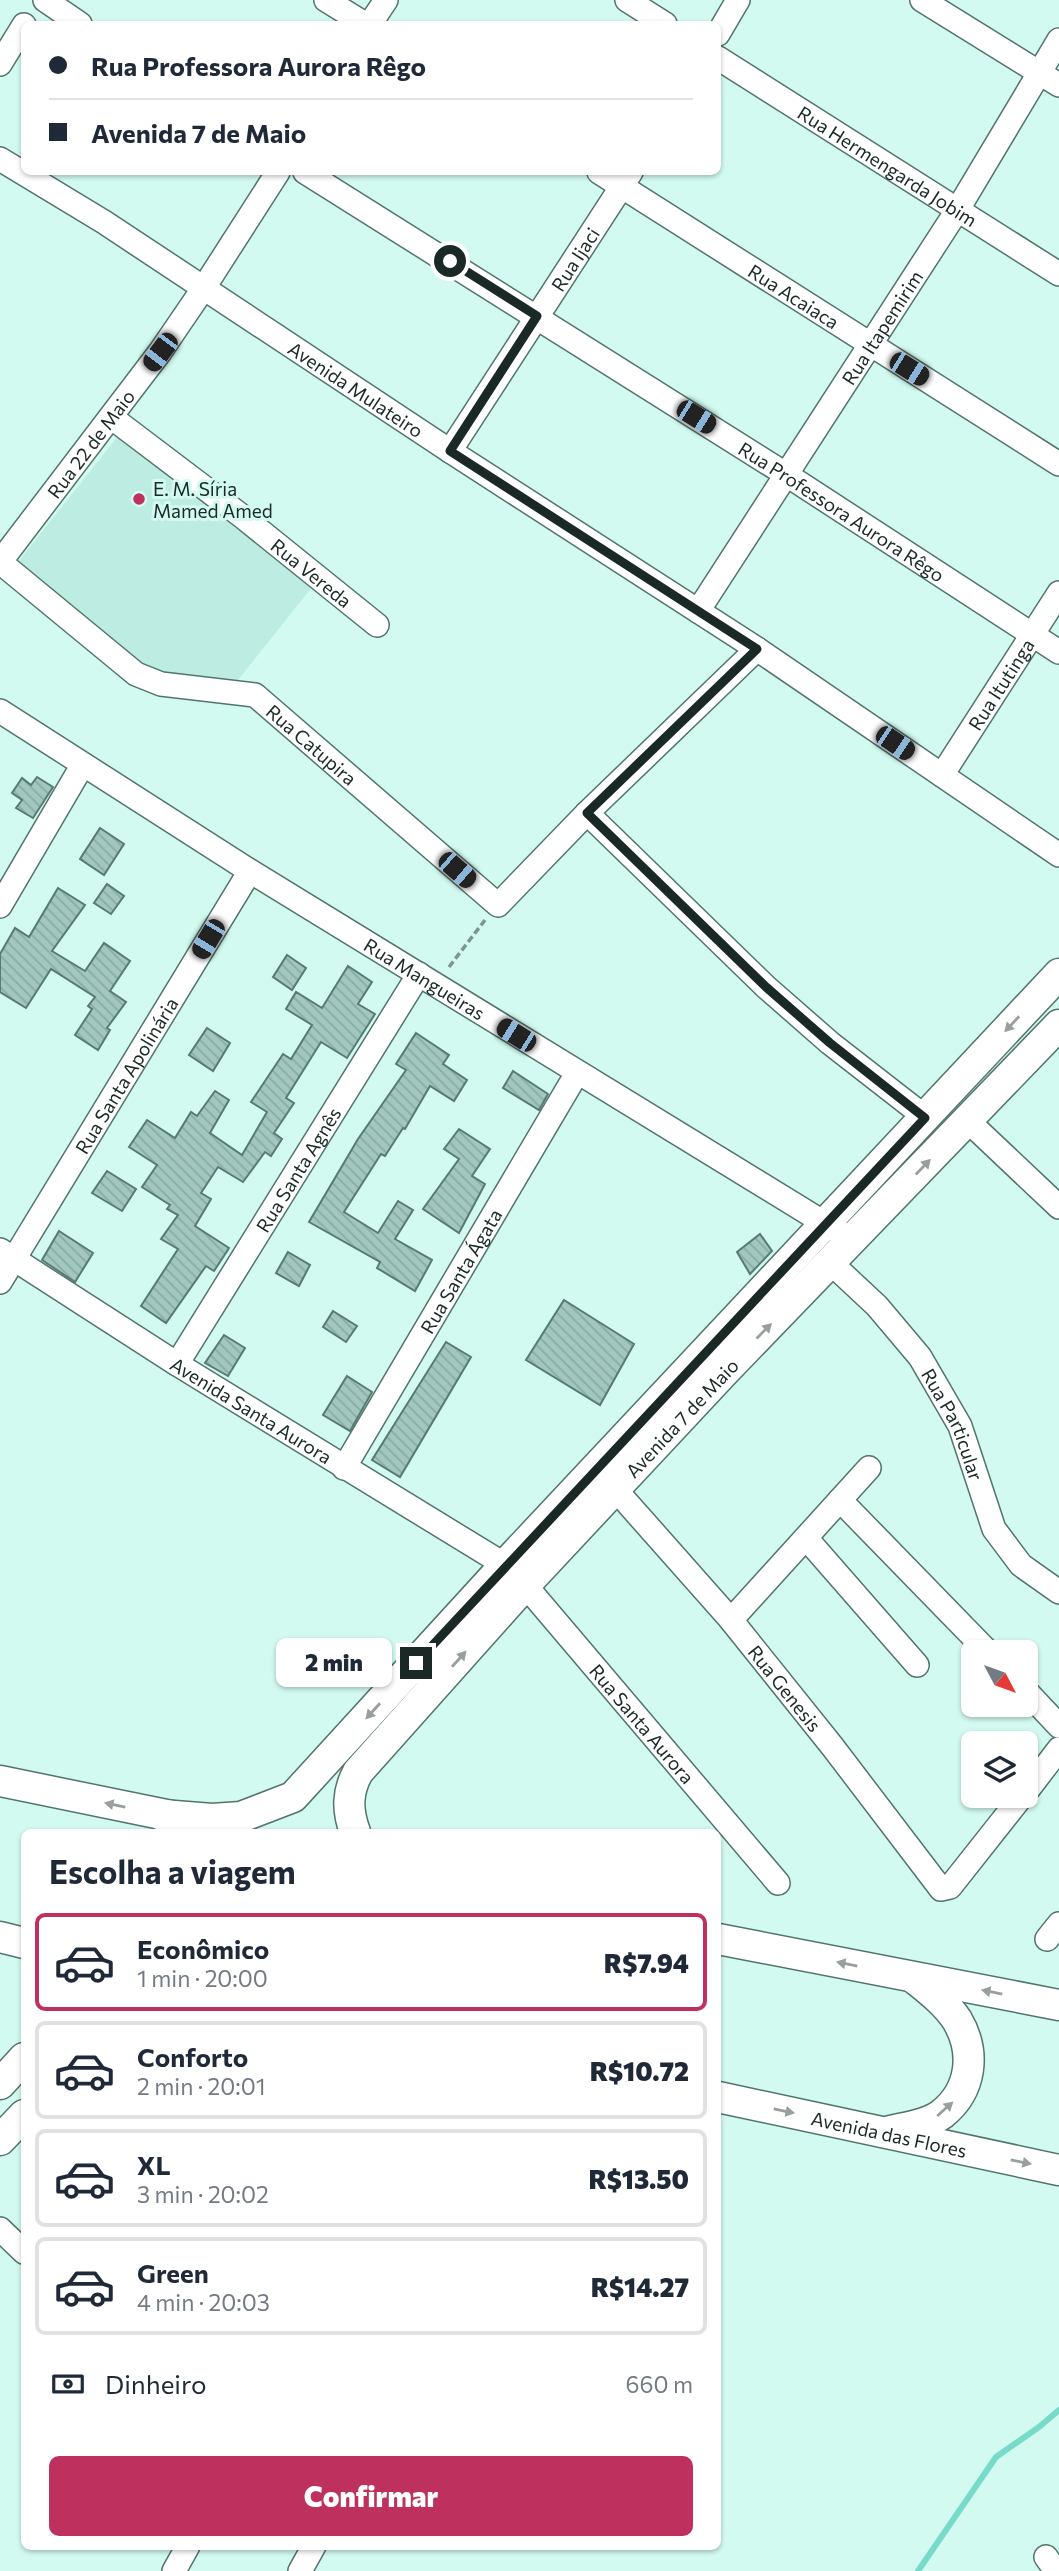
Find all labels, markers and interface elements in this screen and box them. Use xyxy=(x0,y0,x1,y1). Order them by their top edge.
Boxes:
text: Rua Professora Aurora Rêgo xyxy=(91,50,426,81)
street label: Rua Hermengarda Jobim xyxy=(794,100,982,231)
text: Avenida 7 de Maio xyxy=(91,117,306,148)
street label: Rua Ijaci xyxy=(546,223,604,295)
route start xyxy=(434,245,466,277)
street label: Rua Acaiaca xyxy=(744,258,844,333)
street label: Rua Itapemirim xyxy=(836,266,927,389)
car xyxy=(139,329,182,375)
street label: Avenida Mulateiro xyxy=(284,336,428,442)
car xyxy=(886,349,933,389)
street label: Rua 22 de Maio xyxy=(42,385,139,502)
car xyxy=(673,397,720,437)
street label: Rua Professora Aurora Rêgo xyxy=(735,436,949,586)
place label: E. M. Síria Mamed Amed xyxy=(153,477,273,522)
marker: E. M. Síria Mamed Amed xyxy=(131,491,147,507)
street label: Rua Vereda xyxy=(267,533,357,612)
street label: Rua Itutinga xyxy=(963,634,1038,734)
street label: Rua Catupira xyxy=(262,699,362,789)
car xyxy=(872,723,919,763)
car xyxy=(435,848,480,892)
car xyxy=(189,916,228,962)
street label: Rua Mangueiras xyxy=(360,932,490,1024)
street label: Rua Santa Apolinária xyxy=(69,993,182,1158)
car xyxy=(493,1015,540,1055)
one-way arrow xyxy=(1005,1015,1021,1032)
street label: Rua Santa Agnês xyxy=(250,1103,345,1236)
one-way arrow xyxy=(914,1159,930,1176)
street label: Rua Santa Ágata xyxy=(415,1204,506,1337)
one-way arrow xyxy=(756,1322,773,1339)
street label: Avenida Santa Aurora xyxy=(167,1352,336,1468)
street label: Avenida 7 de Maio xyxy=(620,1353,743,1482)
street label: Rua Particular xyxy=(917,1364,989,1483)
callout: 2 min xyxy=(276,1638,392,1688)
street label: Rua Genesis xyxy=(744,1640,827,1736)
north arrow xyxy=(961,1640,1038,1717)
map controls xyxy=(961,1640,1038,1808)
route end xyxy=(400,1647,432,1679)
text: 2 min xyxy=(305,1648,363,1676)
one-way arrow xyxy=(451,1650,466,1667)
street label: Rua Santa Aurora xyxy=(585,1659,700,1788)
one-way arrow xyxy=(365,1702,381,1720)
button: layers xyxy=(961,1731,1038,1808)
one-way arrow xyxy=(104,1799,126,1810)
text: Escolha a viagem xyxy=(49,1851,296,1891)
icon: car xyxy=(53,1931,116,1994)
text: Econômico xyxy=(137,1933,269,1964)
text: R$7.94 xyxy=(604,1947,689,1978)
one-way arrow xyxy=(836,1959,858,1970)
text: 1 min · 20:00 xyxy=(137,1964,268,1992)
one-way arrow xyxy=(981,1987,1003,1998)
icon: car xyxy=(53,2039,116,2102)
text: Conforto xyxy=(137,2041,248,2072)
text: R$10.72 xyxy=(590,2055,689,2086)
text: 2 min · 20:01 xyxy=(137,2072,266,2100)
one-way arrow xyxy=(936,2101,953,2117)
one-way arrow xyxy=(773,2106,795,2117)
street label: Avenida das Flores xyxy=(809,2106,969,2161)
icon: car xyxy=(53,2147,116,2210)
text: XL xyxy=(137,2149,171,2180)
one-way arrow xyxy=(1010,2157,1032,2168)
text: R$13.50 xyxy=(588,2163,689,2194)
text: 3 min · 20:02 xyxy=(137,2180,269,2208)
icon: car xyxy=(53,2255,116,2318)
text: Green xyxy=(137,2257,209,2288)
text: R$14.27 xyxy=(591,2271,689,2302)
text: 4 min · 20:03 xyxy=(137,2288,270,2316)
icon: cash xyxy=(49,2365,87,2403)
text: Dinheiro xyxy=(105,2368,207,2399)
text: 660 m xyxy=(626,2370,693,2398)
button: Confirmar xyxy=(49,2456,693,2536)

